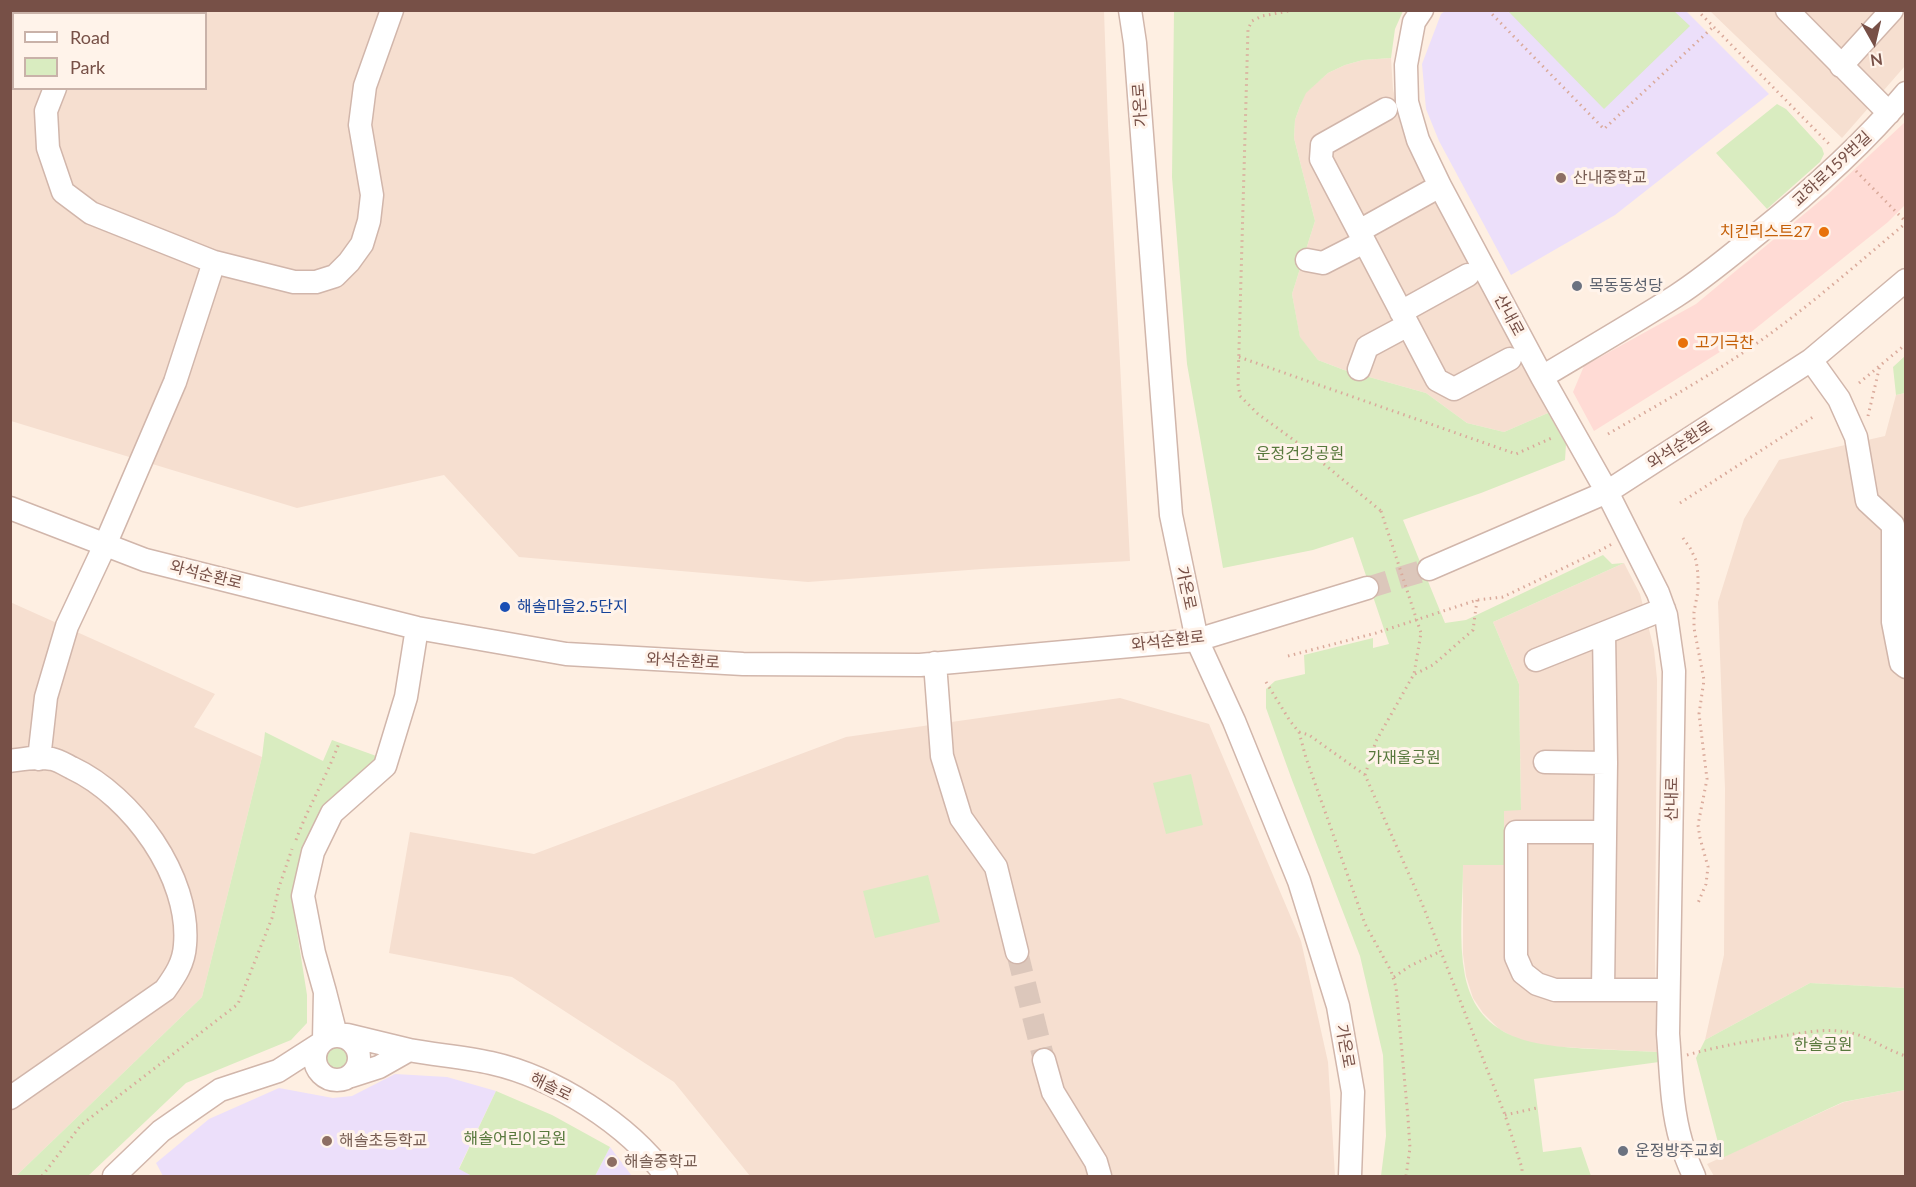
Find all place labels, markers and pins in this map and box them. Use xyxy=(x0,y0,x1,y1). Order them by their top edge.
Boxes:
place label: 산내중학교 xyxy=(1573,168,1647,188)
marker: 산내중학교 xyxy=(1554,171,1568,185)
place label: 치킨리스트27 xyxy=(1720,222,1812,242)
marker: 치킨리스트27 xyxy=(1817,225,1831,239)
place label: 목동동성당 xyxy=(1589,276,1663,296)
marker: 목동동성당 xyxy=(1570,279,1584,293)
place label: 고기극찬 xyxy=(1695,333,1754,353)
marker: 고기극찬 xyxy=(1676,336,1690,350)
place label: 해솔마을2.5단지 xyxy=(517,597,628,617)
marker: 해솔마을2.5단지 xyxy=(498,600,512,614)
place label: 해솔초등학교 xyxy=(339,1131,427,1151)
marker: 해솔초등학교 xyxy=(320,1134,334,1148)
place label: 운정방주교회 xyxy=(1635,1141,1723,1161)
marker: 운정방주교회 xyxy=(1616,1144,1630,1158)
place label: 해솔중학교 xyxy=(624,1152,698,1172)
marker: 해솔중학교 xyxy=(605,1155,619,1169)

